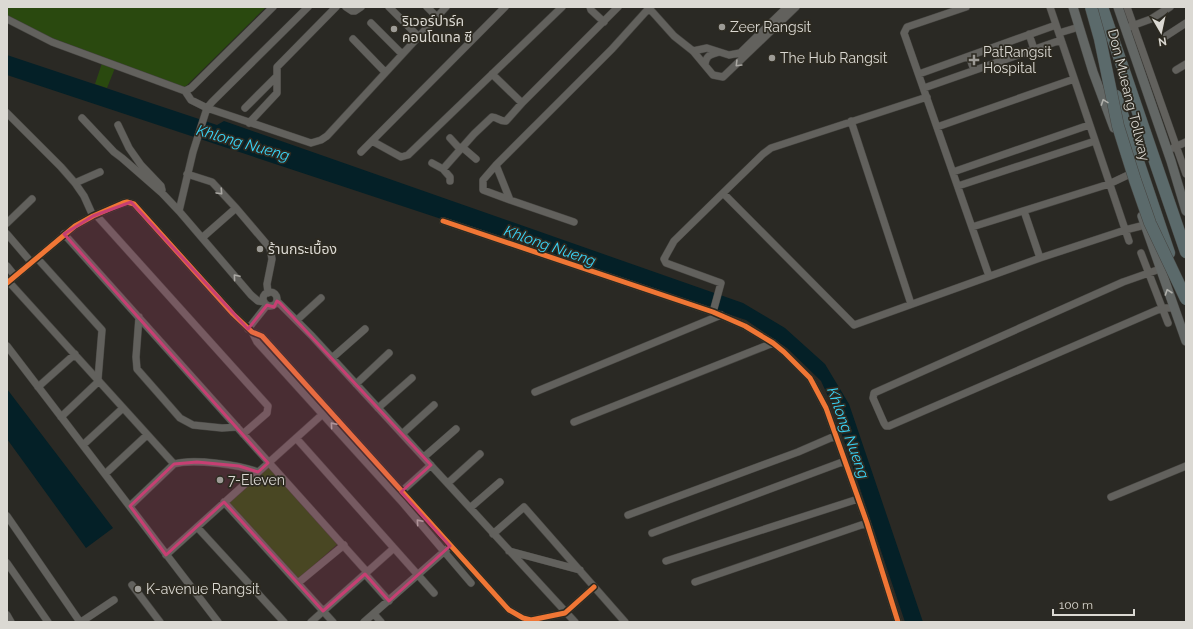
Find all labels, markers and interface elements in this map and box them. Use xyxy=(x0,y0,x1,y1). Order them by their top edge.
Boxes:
north arrow xyxy=(1141,12,1181,52)
place label: ริเวอร์ปาร์ค คอนโดเทล ซี xyxy=(402,13,472,45)
place label: Zeer Rangsit xyxy=(730,19,811,35)
marker: Zeer Rangsit xyxy=(717,22,727,32)
marker: ริเวอร์ปาร์ค คอนโดเทล ซี xyxy=(389,24,399,34)
street label: Don Mueang Tollway xyxy=(1105,27,1153,163)
text: N xyxy=(1157,34,1168,48)
place label: PatRangsit Hospital xyxy=(983,44,1052,76)
place label: The Hub Rangsit xyxy=(780,50,888,66)
marker: The Hub Rangsit xyxy=(767,53,777,63)
marker: PatRangsit Hospital xyxy=(968,54,980,66)
one-way arrow xyxy=(735,59,743,67)
one-way arrow xyxy=(1101,99,1109,106)
water label: Khlong Nueng xyxy=(194,121,292,165)
one-way arrow xyxy=(216,187,223,195)
water label: Khlong Nueng xyxy=(502,222,598,270)
place label: ร้านกระเบื้อง xyxy=(268,239,337,257)
marker: ร้านกระเบื้อง xyxy=(255,244,265,254)
one-way arrow xyxy=(234,274,241,282)
one-way arrow xyxy=(1164,288,1172,295)
water label: Khlong Nueng xyxy=(823,385,873,481)
one-way arrow xyxy=(330,422,337,430)
place label: 7-Eleven xyxy=(228,472,285,488)
marker: 7-Eleven xyxy=(215,475,225,485)
one-way arrow xyxy=(417,520,424,527)
place label: K-avenue Rangsit xyxy=(146,581,260,597)
marker: K-avenue Rangsit xyxy=(133,584,143,594)
scale bar xyxy=(1053,591,1134,617)
text: 100 m xyxy=(1059,598,1093,612)

